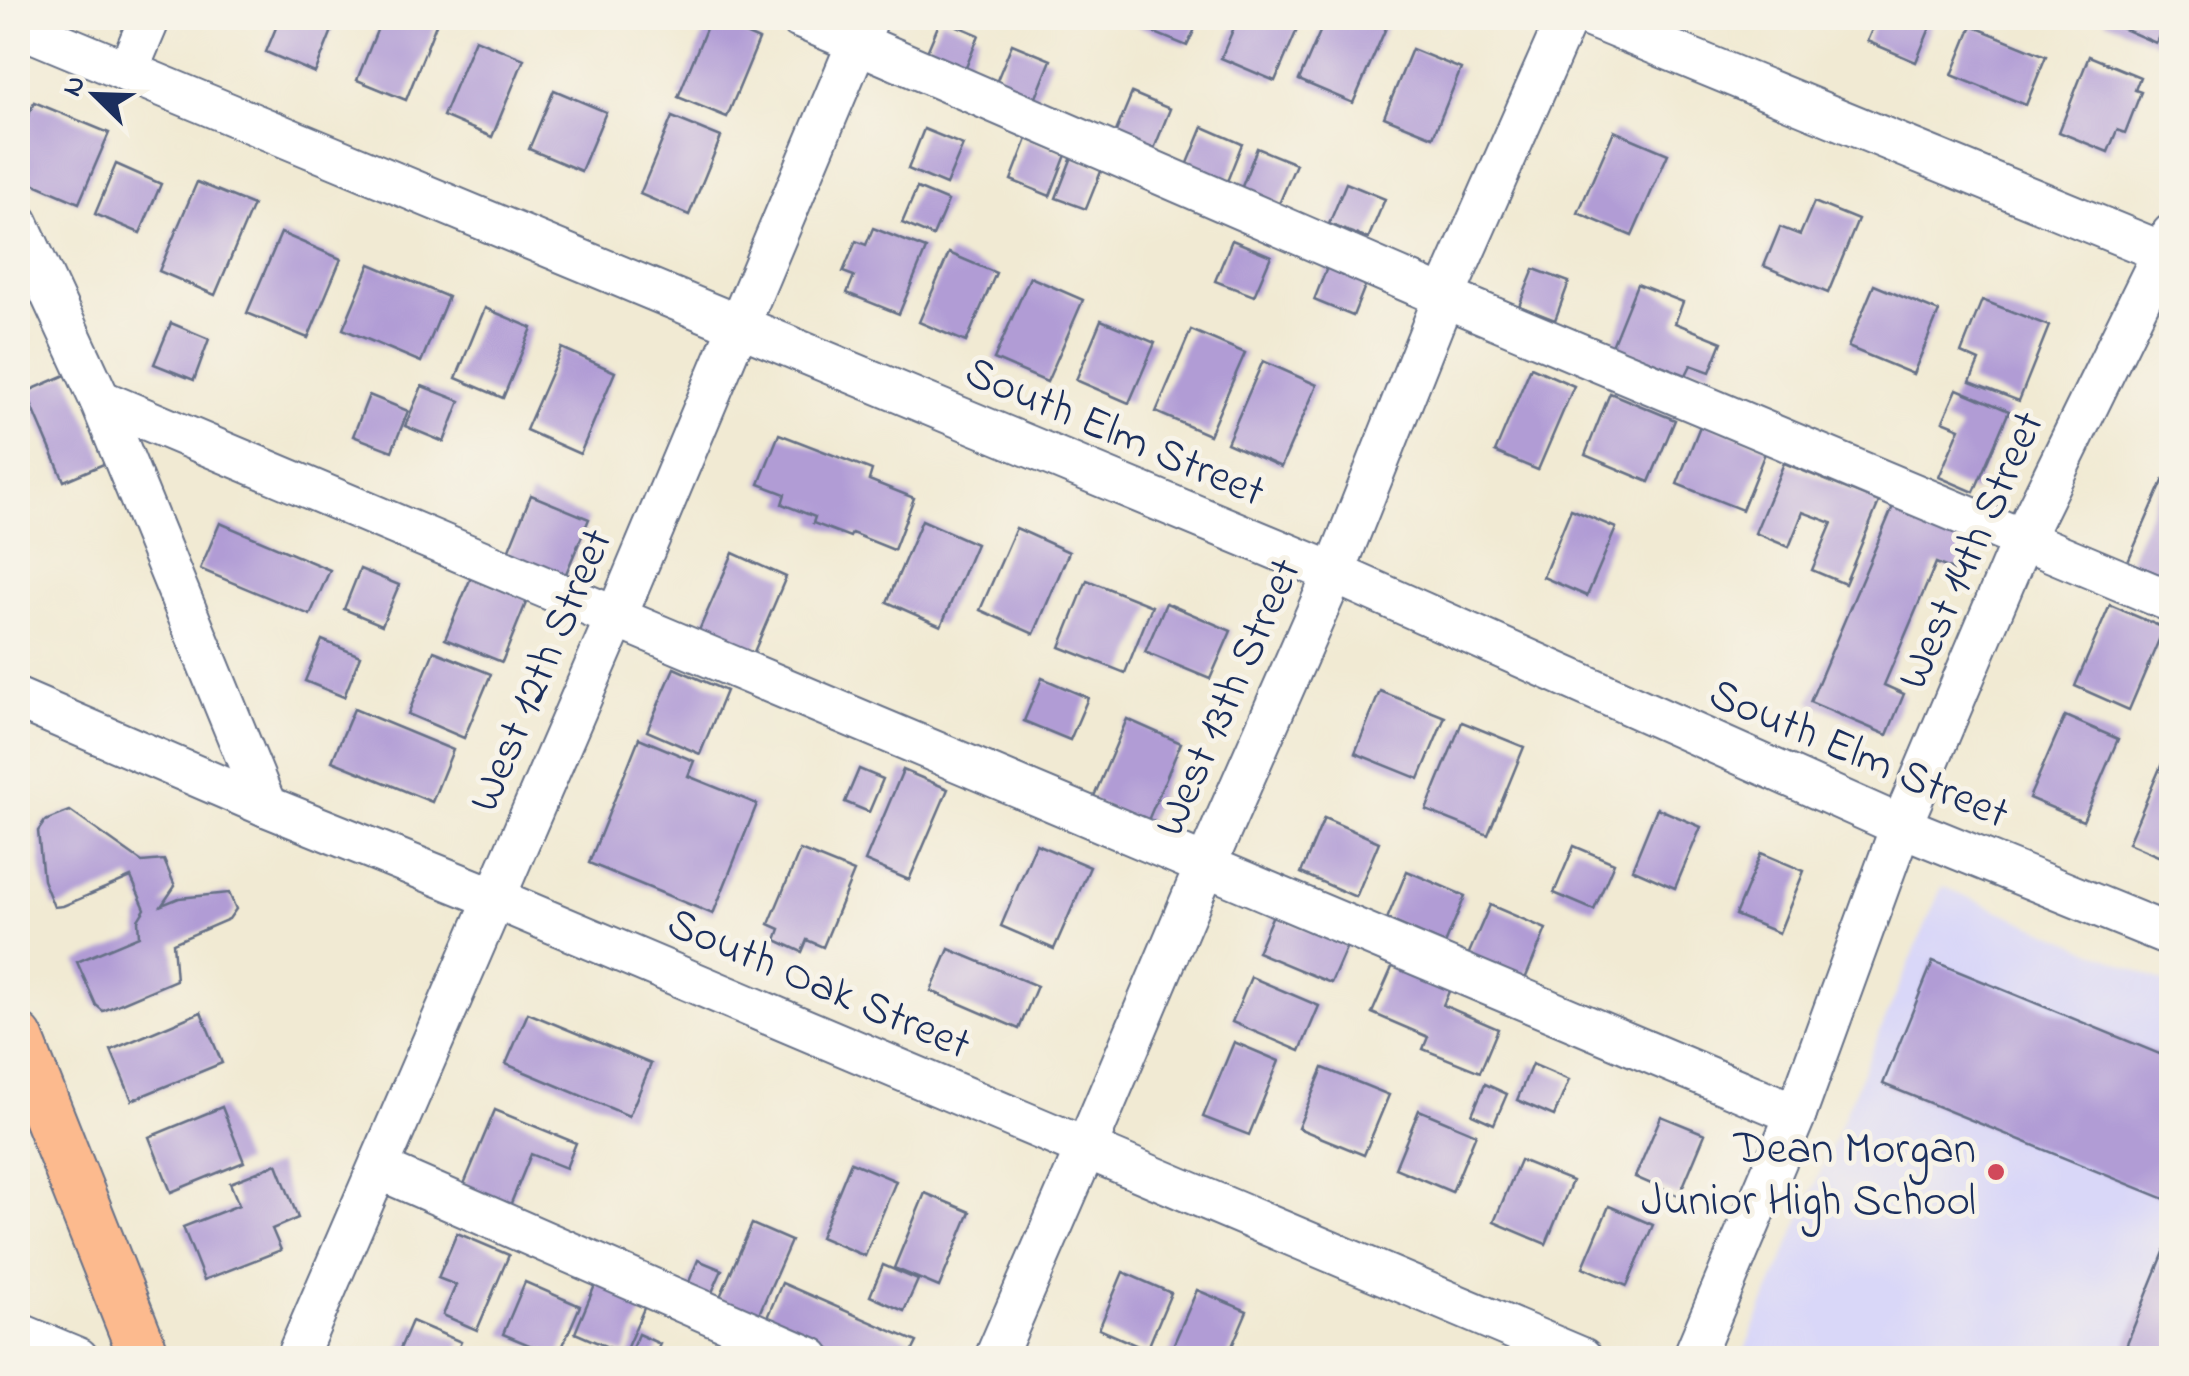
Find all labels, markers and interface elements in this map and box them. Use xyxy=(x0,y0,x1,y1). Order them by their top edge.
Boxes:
north arrow xyxy=(45,45,145,145)
text: N xyxy=(53,70,98,103)
street label: South Elm Street xyxy=(954,341,1274,527)
street label: West 14th Street xyxy=(1882,401,2063,701)
street label: West 12th Street xyxy=(453,519,632,823)
street label: West 13th Street xyxy=(1139,548,1320,848)
street label: South Elm Street xyxy=(1698,663,2018,849)
street label: South Oak Street xyxy=(656,892,980,1079)
place label: Dean Morgan Junior High School xyxy=(1641,1118,1976,1237)
marker: Dean Morgan Junior High School xyxy=(1985,1161,2007,1183)

